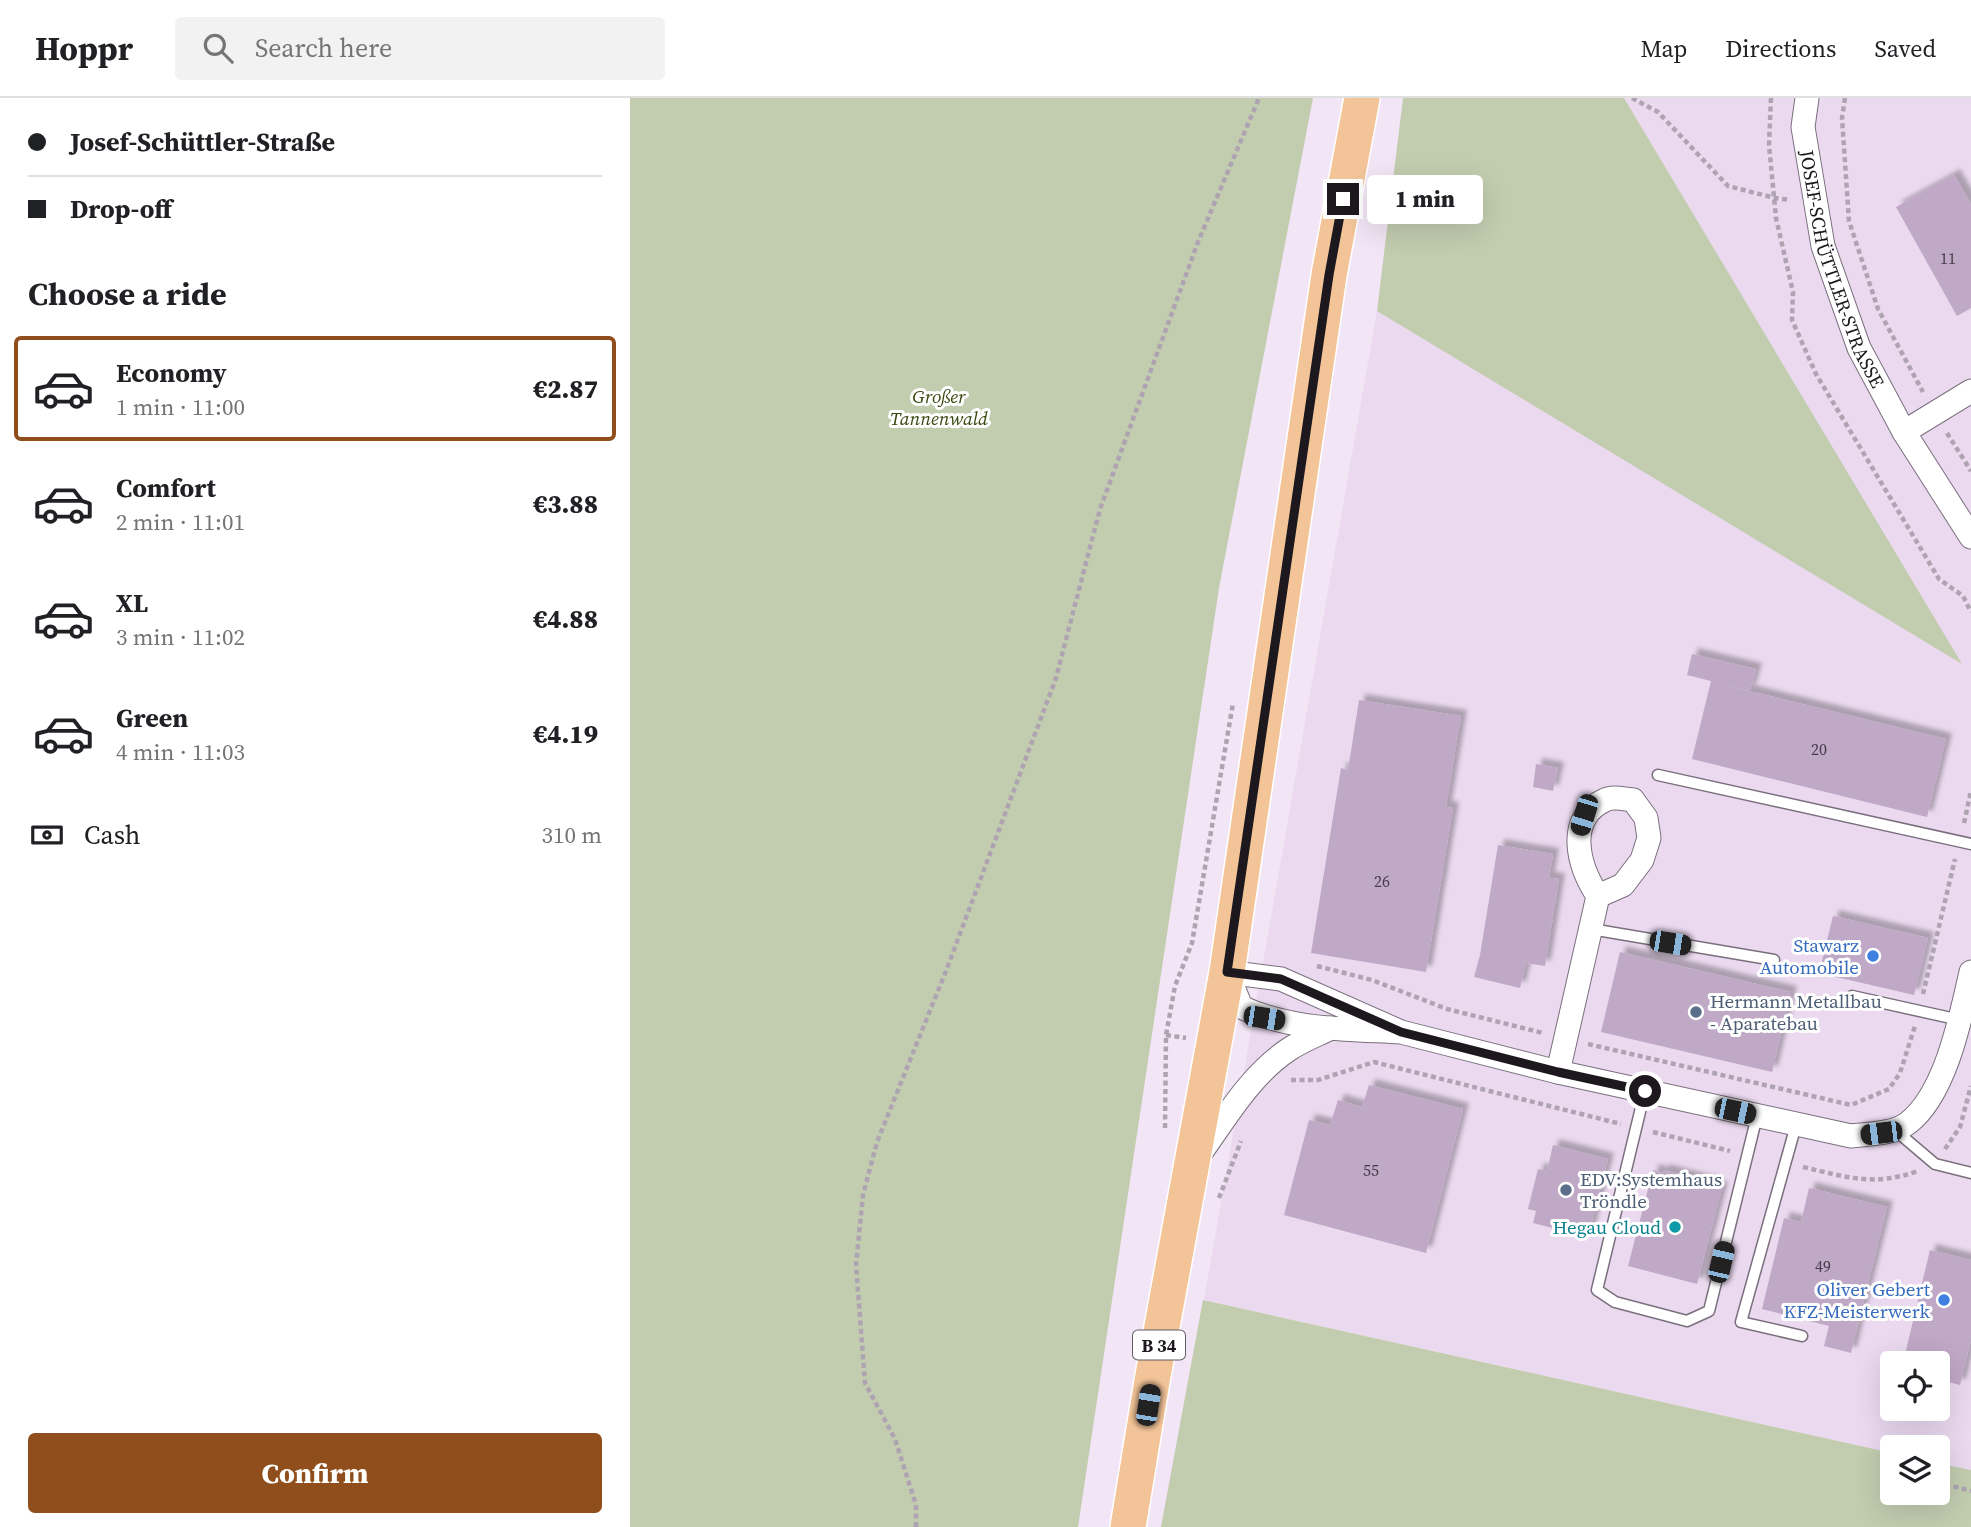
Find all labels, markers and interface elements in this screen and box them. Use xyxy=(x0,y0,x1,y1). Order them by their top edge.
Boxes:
search box xyxy=(175,17,665,80)
text: Hoppr xyxy=(35,26,133,71)
icon: search xyxy=(199,29,237,67)
text: Search here xyxy=(255,30,392,66)
text: Map xyxy=(1640,32,1687,65)
text: Directions xyxy=(1725,32,1836,65)
text: Saved xyxy=(1874,32,1936,65)
text: Josef-Schüttler-Straße xyxy=(70,124,335,160)
street label: JOSEF-SCHÜTTLER-STRASSE xyxy=(1794,147,1891,392)
callout: 1 min xyxy=(1368,174,1483,224)
route end xyxy=(1327,183,1359,215)
text: 1 min xyxy=(1395,183,1455,215)
text: Drop-off xyxy=(70,191,172,227)
house number: 11 xyxy=(1940,247,1956,269)
text: Choose a ride xyxy=(28,272,227,316)
text: Economy xyxy=(116,355,227,391)
icon: car xyxy=(32,357,95,420)
text: €2.87 xyxy=(533,371,598,407)
park label: Großer Tannenwald xyxy=(890,383,988,431)
text: 1 min · 11:00 xyxy=(116,391,245,423)
text: Comfort xyxy=(116,470,216,506)
icon: car xyxy=(32,472,95,535)
text: €3.88 xyxy=(533,486,598,522)
text: 2 min · 11:01 xyxy=(116,506,245,538)
text: XL xyxy=(116,585,148,621)
icon: car xyxy=(32,587,95,650)
text: €4.88 xyxy=(533,601,598,637)
text: 3 min · 11:02 xyxy=(116,621,245,653)
text: Green xyxy=(116,700,188,736)
icon: car xyxy=(32,702,95,765)
text: €4.19 xyxy=(533,716,598,752)
text: 4 min · 11:03 xyxy=(116,736,245,768)
house number: 20 xyxy=(1811,738,1827,760)
car xyxy=(1568,792,1601,838)
icon: cash xyxy=(28,816,66,854)
text: Cash xyxy=(84,817,140,853)
text: 310 m xyxy=(541,819,602,851)
house number: 26 xyxy=(1374,870,1390,892)
car xyxy=(1648,929,1693,957)
place label: Stawarz Automobile xyxy=(1760,932,1859,980)
marker: Stawarz Automobile xyxy=(1865,948,1881,964)
place label: Hermann Metallbau - Aparatebau xyxy=(1710,988,1882,1036)
car xyxy=(1242,1004,1287,1032)
marker: Hermann Metallbau - Aparatebau xyxy=(1688,1004,1704,1020)
route start xyxy=(1629,1075,1661,1107)
car xyxy=(1713,1096,1758,1126)
car xyxy=(1859,1120,1904,1146)
house number: 55 xyxy=(1363,1159,1379,1181)
place label: EDV:Systemhaus Tröndle xyxy=(1580,1166,1722,1214)
marker: EDV:Systemhaus Tröndle xyxy=(1558,1182,1574,1198)
place label: Hegau Cloud xyxy=(1553,1214,1661,1240)
marker: Hegau Cloud xyxy=(1667,1219,1683,1235)
car xyxy=(1707,1239,1736,1285)
house number: 49 xyxy=(1815,1255,1831,1277)
place label: Oliver Gebert KFZ-Meisterwerk xyxy=(1784,1276,1931,1324)
marker: Oliver Gebert KFZ-Meisterwerk xyxy=(1936,1292,1952,1308)
road number: B 34 xyxy=(1133,1330,1185,1360)
map controls xyxy=(1880,1351,1950,1505)
button: locate xyxy=(1880,1351,1950,1421)
car xyxy=(1135,1383,1162,1427)
button: Confirm xyxy=(28,1433,602,1513)
button: layers xyxy=(1880,1435,1950,1505)

